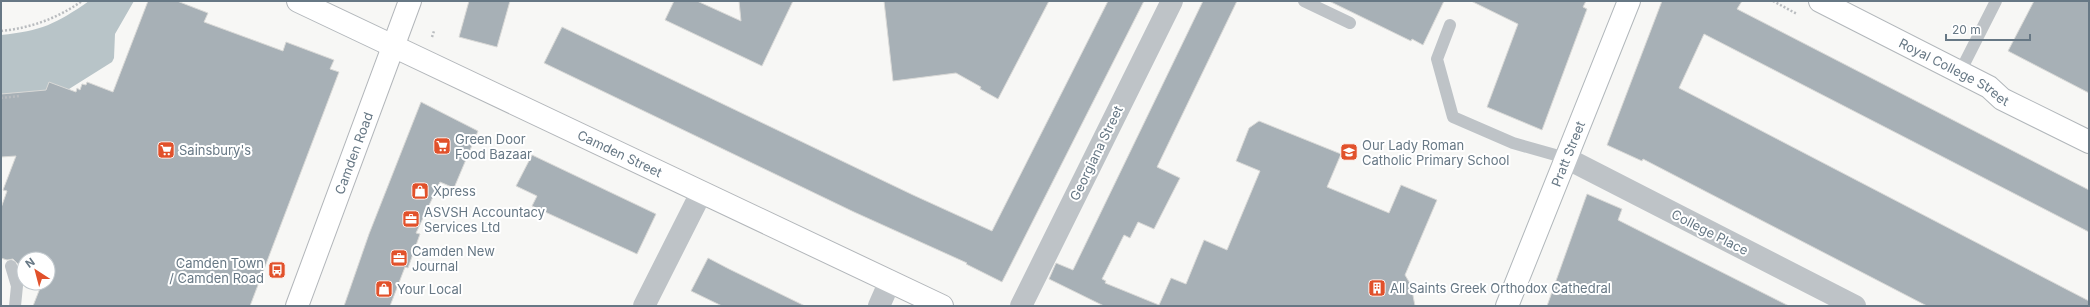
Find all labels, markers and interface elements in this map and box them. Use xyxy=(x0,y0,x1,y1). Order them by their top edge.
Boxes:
scale bar xyxy=(1946,16,2030,42)
text: 20 m xyxy=(1952,22,1981,37)
street label: Royal College Street xyxy=(1896,35,2012,109)
street label: Georgiana Street xyxy=(1066,103,1126,203)
street label: Camden Road xyxy=(331,110,376,196)
street label: Pratt Street xyxy=(1548,119,1588,189)
street label: Camden Street xyxy=(575,127,665,180)
place label: Green Door Food Bazaar xyxy=(455,131,532,162)
supermarket icon: Green Door Food Bazaar xyxy=(432,136,452,156)
place label: Our Lady Roman Catholic Primary School xyxy=(1362,137,1509,168)
supermarket icon: Sainsbury's xyxy=(156,140,176,160)
place label: Sainsbury's xyxy=(179,142,251,158)
school or university icon: Our Lady Roman Catholic Primary School xyxy=(1339,142,1359,162)
shop icon: Xpress xyxy=(410,181,430,201)
place label: Xpress xyxy=(433,183,476,199)
place label: ASVSH Accountacy Services Ltd xyxy=(424,204,545,235)
street label: College Place xyxy=(1669,206,1751,258)
office icon: ASVSH Accountacy Services Ltd xyxy=(401,209,421,229)
place label: Camden New Journal xyxy=(412,243,495,274)
office icon: Camden New Journal xyxy=(389,248,409,268)
north arrow xyxy=(16,251,56,291)
text: N xyxy=(23,255,38,271)
place label: Camden Town / Camden Road xyxy=(169,255,264,286)
bus stop icon: Camden Town / Camden Road xyxy=(267,260,287,280)
building icon: All Saints Greek Orthodox Cathedral xyxy=(1367,278,1387,298)
shop icon: Your Local xyxy=(374,279,394,299)
place label: All Saints Greek Orthodox Cathedral xyxy=(1390,280,1611,296)
place label: Your Local xyxy=(397,281,462,297)

